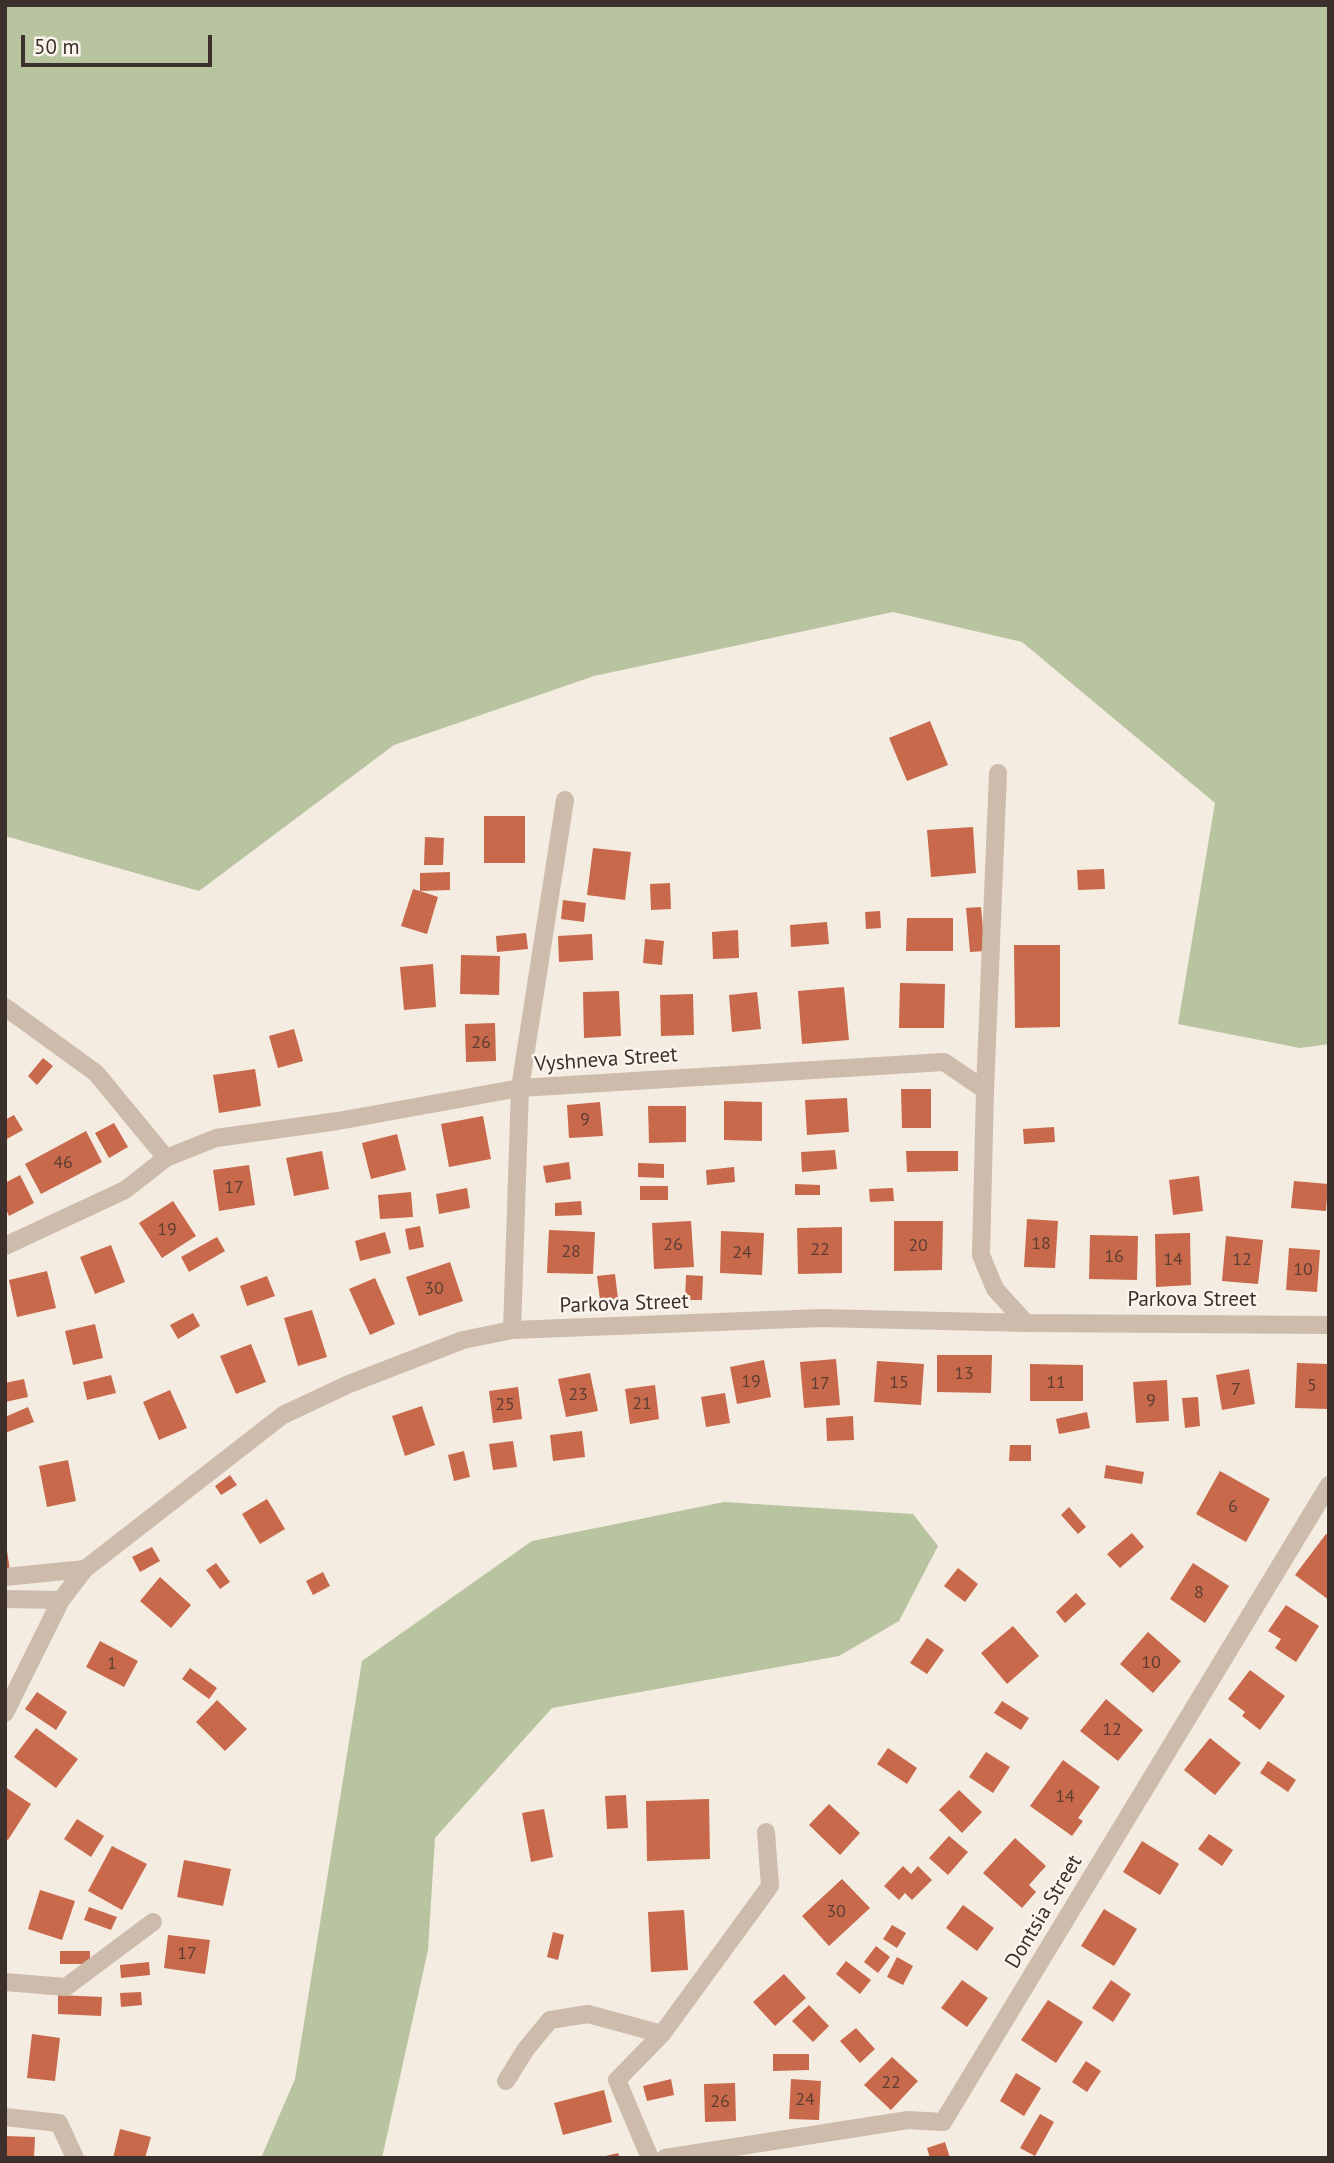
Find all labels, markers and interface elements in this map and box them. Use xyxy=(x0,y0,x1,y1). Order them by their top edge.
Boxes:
scale bar xyxy=(24,21,215,65)
text: 50 m xyxy=(34,33,80,60)
house number: 26 xyxy=(471,1032,491,1054)
street label: Vyshneva Street xyxy=(534,1042,678,1078)
house number: 9 xyxy=(580,1109,590,1131)
house number: 46 xyxy=(53,1152,73,1174)
house number: 17 xyxy=(224,1177,244,1199)
house number: 19 xyxy=(157,1219,177,1241)
house number: 18 xyxy=(1031,1233,1051,1255)
house number: 26 xyxy=(663,1234,683,1256)
house number: 20 xyxy=(908,1235,928,1257)
house number: 22 xyxy=(810,1239,830,1261)
house number: 28 xyxy=(561,1241,581,1263)
house number: 24 xyxy=(732,1242,752,1264)
house number: 16 xyxy=(1104,1246,1124,1268)
house number: 14 xyxy=(1163,1249,1183,1271)
house number: 12 xyxy=(1232,1249,1252,1271)
house number: 10 xyxy=(1293,1259,1313,1281)
house number: 30 xyxy=(424,1278,444,1300)
street label: Parkova Street xyxy=(1127,1287,1257,1313)
street label: Parkova Street xyxy=(559,1289,689,1319)
house number: 13 xyxy=(954,1363,974,1385)
house number: 19 xyxy=(741,1371,761,1393)
house number: 15 xyxy=(889,1372,909,1394)
house number: 11 xyxy=(1046,1372,1066,1394)
house number: 17 xyxy=(810,1373,830,1395)
house number: 5 xyxy=(1307,1375,1317,1397)
house number: 7 xyxy=(1231,1379,1241,1401)
house number: 23 xyxy=(568,1384,588,1406)
house number: 9 xyxy=(1146,1390,1156,1412)
house number: 21 xyxy=(632,1393,652,1415)
house number: 25 xyxy=(495,1394,515,1416)
house number: 6 xyxy=(1228,1496,1238,1518)
house number: 8 xyxy=(1194,1582,1204,1604)
house number: 10 xyxy=(1141,1652,1161,1674)
house number: 1 xyxy=(107,1653,117,1675)
house number: 12 xyxy=(1102,1719,1122,1741)
house number: 14 xyxy=(1055,1786,1075,1808)
street label: Dontsia Street xyxy=(1000,1851,1088,1973)
house number: 30 xyxy=(826,1901,846,1923)
house number: 17 xyxy=(177,1943,197,1965)
house number: 22 xyxy=(881,2072,901,2094)
house number: 24 xyxy=(795,2089,815,2111)
house number: 26 xyxy=(710,2091,730,2113)

